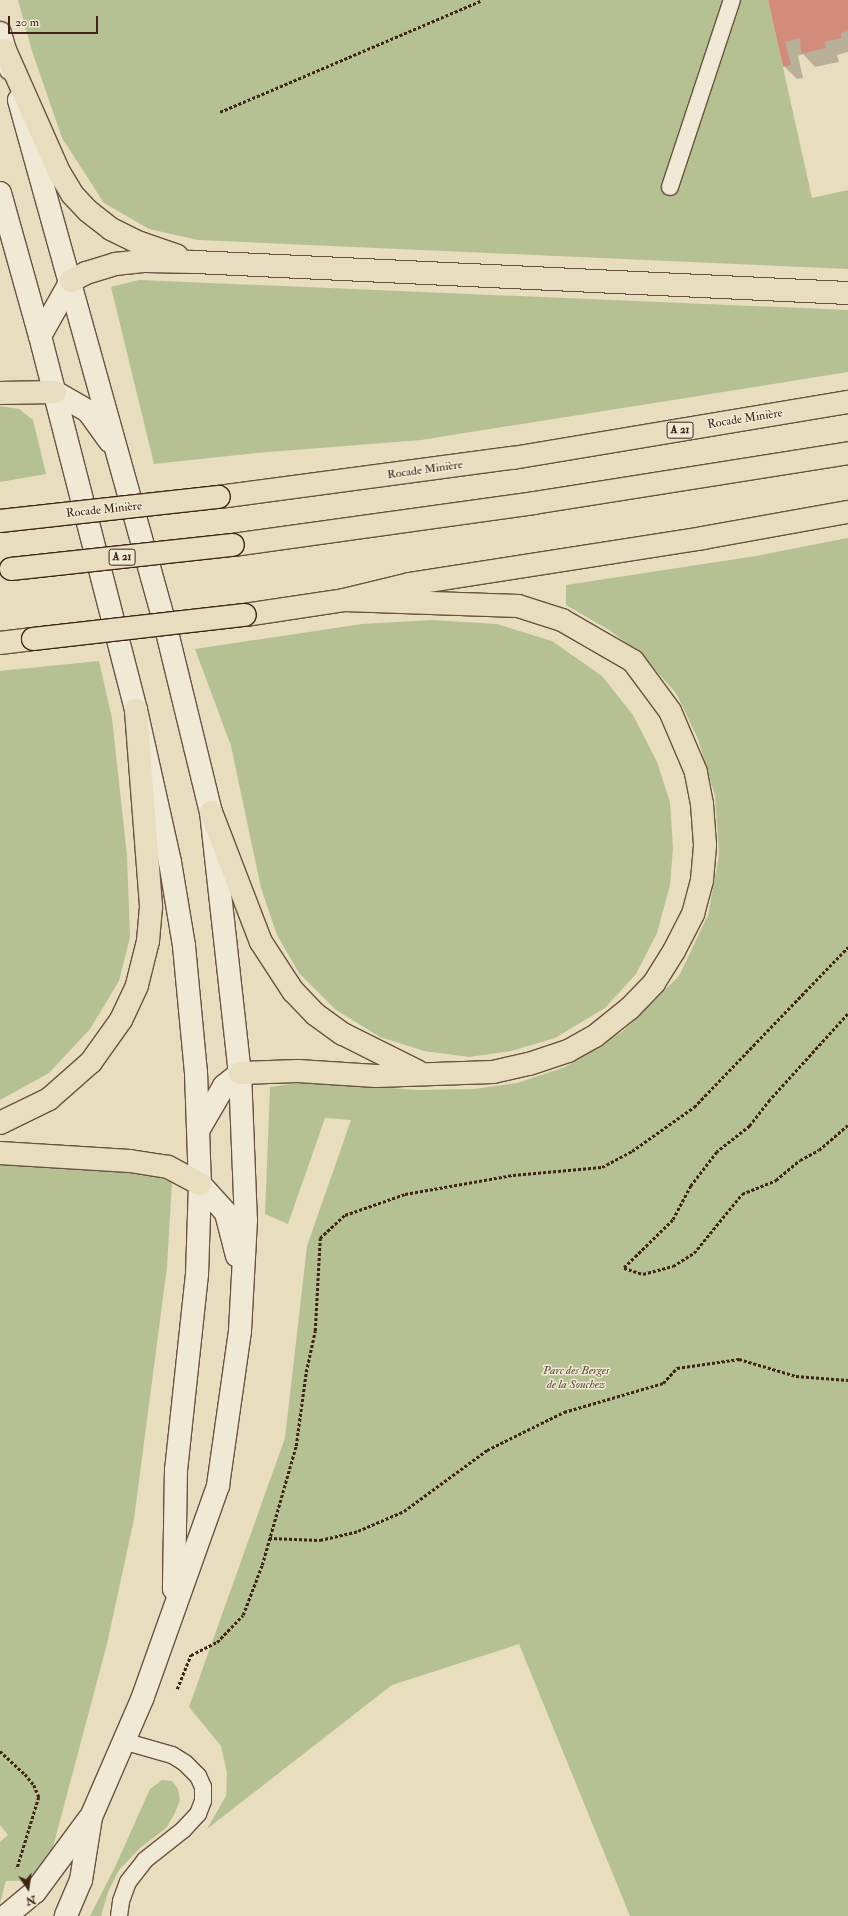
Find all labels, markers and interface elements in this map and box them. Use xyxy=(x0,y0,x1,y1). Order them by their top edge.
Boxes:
scale bar xyxy=(10,8,100,34)
text: 20 m xyxy=(15,15,39,30)
street label: Rocade Minière xyxy=(706,406,784,432)
road number: A 21 xyxy=(666,421,694,439)
street label: Rocade Minière xyxy=(386,458,464,482)
street label: Rocade Minière xyxy=(65,499,143,521)
road number: A 21 xyxy=(108,548,136,566)
park label: Parc des Berges de la Souchez xyxy=(543,1364,609,1392)
north arrow xyxy=(8,1868,48,1908)
text: N xyxy=(25,1893,37,1908)

